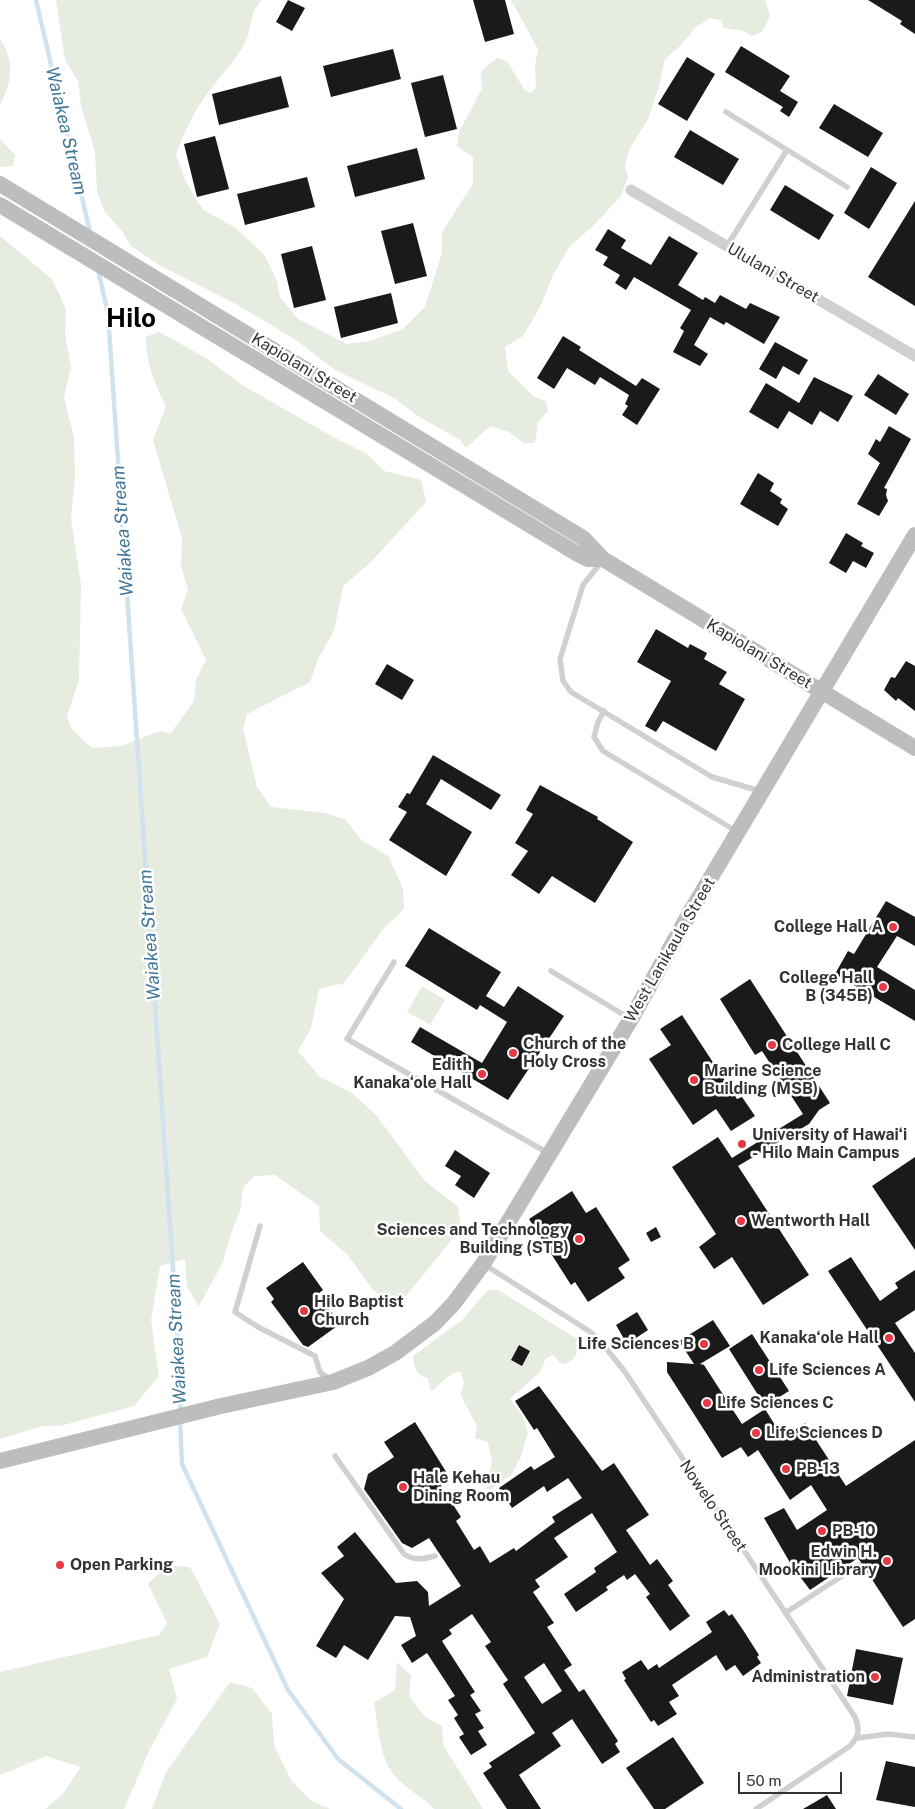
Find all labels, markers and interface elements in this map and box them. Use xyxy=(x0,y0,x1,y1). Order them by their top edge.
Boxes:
water label: Waiakea Stream xyxy=(41,65,91,197)
street label: Ululani Street xyxy=(724,239,822,307)
district label: Hilo xyxy=(106,303,156,335)
street label: Kapiolani Street xyxy=(248,329,360,407)
water label: Waiakea Stream xyxy=(108,465,138,597)
street label: Kapiolani Street xyxy=(703,615,815,693)
water label: Waiakea Stream xyxy=(135,869,165,1001)
street label: West Lanikaula Street xyxy=(621,874,719,1026)
place label: College Hall A xyxy=(774,917,883,937)
marker: College Hall A xyxy=(887,921,899,933)
place label: College Hall B (345B) xyxy=(779,968,873,1006)
marker: College Hall B (345B) xyxy=(877,981,889,993)
place label: Church of the Holy Cross xyxy=(523,1034,626,1072)
place label: College Hall C xyxy=(782,1035,891,1055)
marker: College Hall C xyxy=(766,1039,778,1051)
marker: Church of the Holy Cross xyxy=(507,1047,519,1059)
place label: Edith Kanaka‘ole Hall xyxy=(353,1055,472,1093)
place label: Marine Science Building (MSB) xyxy=(704,1061,822,1099)
marker: Edith Kanaka‘ole Hall xyxy=(476,1068,488,1080)
marker: Marine Science Building (MSB) xyxy=(688,1074,700,1086)
place label: University of Hawaiʻi - Hilo Main Campus xyxy=(752,1125,907,1163)
marker: University of Hawaiʻi - Hilo Main Campus xyxy=(736,1138,748,1150)
place label: Wentworth Hall xyxy=(751,1211,870,1231)
marker: Wentworth Hall xyxy=(735,1215,747,1227)
place label: Sciences and Technology Building (STB) xyxy=(377,1220,569,1258)
marker: Sciences and Technology Building (STB) xyxy=(573,1233,585,1245)
water label: Waiakea Stream xyxy=(163,1273,191,1405)
place label: Hilo Baptist Church xyxy=(314,1292,404,1330)
marker: Hilo Baptist Church xyxy=(298,1305,310,1317)
place label: Kanakaʻole Hall xyxy=(760,1328,879,1348)
marker: Kanakaʻole Hall xyxy=(883,1332,895,1344)
place label: Life Sciences B xyxy=(578,1334,694,1354)
marker: Life Sciences B xyxy=(698,1338,710,1350)
place label: Life Sciences A xyxy=(769,1360,886,1380)
marker: Life Sciences A xyxy=(753,1364,765,1376)
place label: Life Sciences C xyxy=(717,1393,834,1413)
marker: Life Sciences C xyxy=(701,1397,713,1409)
place label: Life Sciences D xyxy=(766,1423,883,1443)
marker: Life Sciences D xyxy=(750,1427,762,1439)
street label: Nowelo Street xyxy=(675,1457,751,1555)
place label: PB-13 xyxy=(796,1459,840,1479)
marker: PB-13 xyxy=(780,1463,792,1475)
place label: Hale Kehau Dining Room xyxy=(413,1468,509,1506)
marker: Hale Kehau Dining Room xyxy=(397,1481,409,1493)
place label: PB-10 xyxy=(832,1521,876,1541)
marker: PB-10 xyxy=(816,1525,828,1537)
place label: Edwin H. Mookini Library xyxy=(759,1542,877,1580)
place label: Open Parking xyxy=(70,1555,173,1575)
marker: Edwin H. Mookini Library xyxy=(881,1555,893,1567)
marker: Open Parking xyxy=(54,1559,66,1571)
place label: Administration xyxy=(752,1667,865,1687)
marker: Administration xyxy=(869,1671,881,1683)
scale bar xyxy=(740,1762,844,1794)
text: 50 m xyxy=(746,1772,781,1789)

